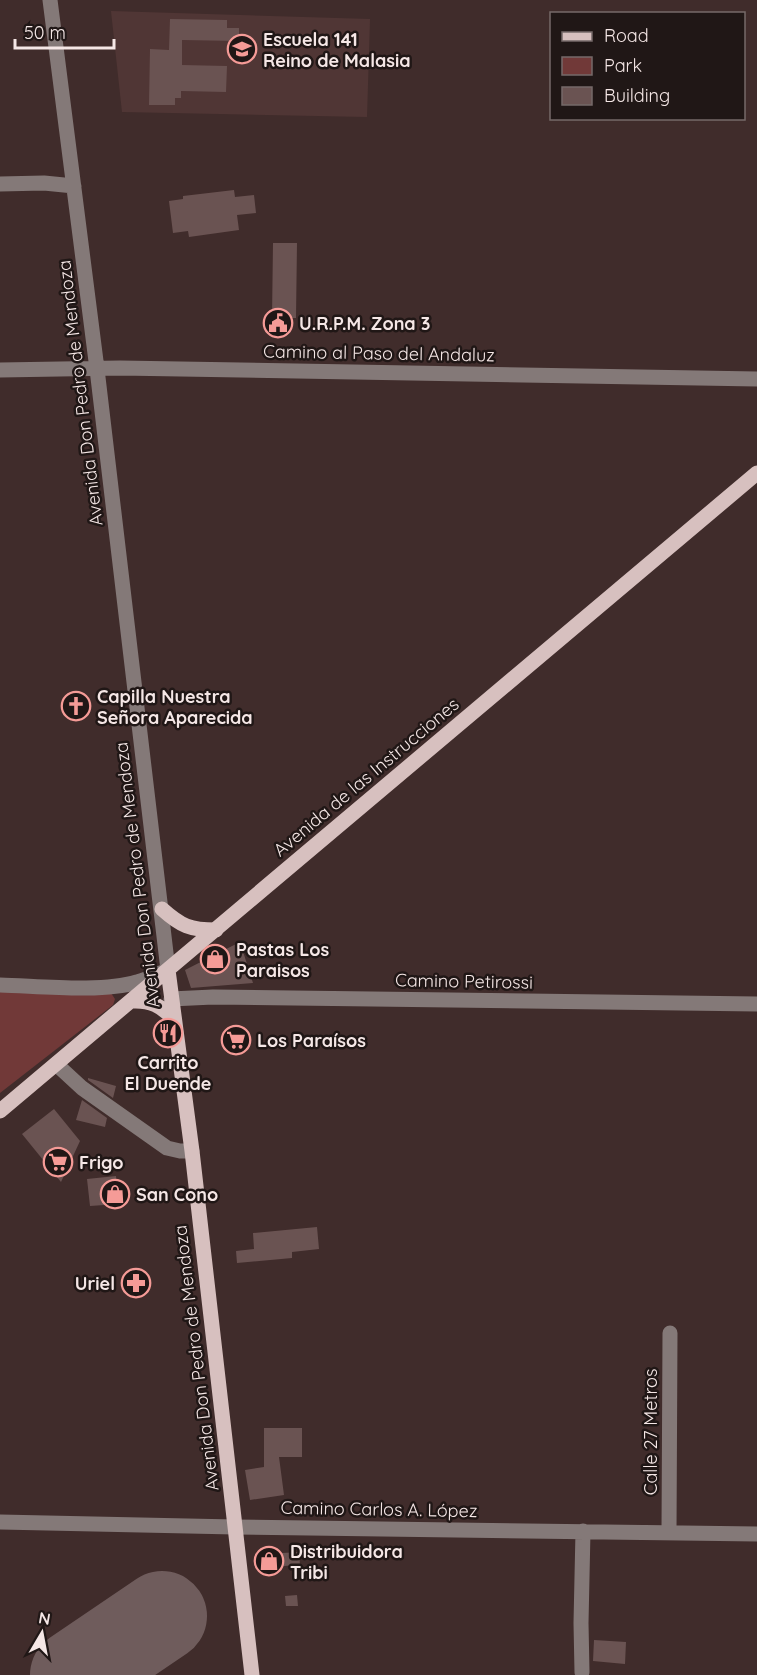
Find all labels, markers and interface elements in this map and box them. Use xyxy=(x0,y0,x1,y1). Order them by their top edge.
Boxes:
scale bar xyxy=(15,12,114,50)
legend xyxy=(550,12,745,120)
text: 50 m xyxy=(24,21,66,44)
text: Road xyxy=(604,24,649,47)
place label: Escuela 141 Reino de Malasia xyxy=(263,28,411,72)
school or university icon: Escuela 141 Reino de Malasia xyxy=(226,33,258,65)
text: Park xyxy=(604,54,642,77)
text: Building xyxy=(604,84,670,107)
street label: Avenida Don Pedro de Mendoza xyxy=(52,259,108,527)
public building icon: U.R.P.M. Zona 3 xyxy=(262,307,294,339)
place label: U.R.P.M. Zona 3 xyxy=(299,312,430,335)
street label: Camino al Paso del Andaluz xyxy=(263,339,495,367)
place label: Capilla Nuestra Señora Aparecida xyxy=(97,685,253,729)
church icon: Capilla Nuestra Señora Aparecida xyxy=(60,690,92,722)
street label: Avenida de las Instrucciones xyxy=(269,693,463,861)
street label: Avenida Don Pedro de Mendoza xyxy=(109,741,165,1009)
place label: Pastas Los Paraisos xyxy=(236,938,329,982)
shop icon: Pastas Los Paraisos xyxy=(199,943,231,975)
street label: Camino Petirossi xyxy=(395,968,533,994)
restaurant icon: Carrito El Duende xyxy=(152,1017,184,1049)
supermarket icon: Los Paraísos xyxy=(220,1024,252,1056)
place label: Los Paraísos xyxy=(257,1029,366,1052)
place label: Carrito El Duende xyxy=(125,1051,211,1095)
supermarket icon: Frigo xyxy=(42,1146,74,1178)
place label: Frigo xyxy=(79,1151,123,1174)
shop icon: San Cono xyxy=(99,1178,131,1210)
place label: San Cono xyxy=(136,1183,218,1206)
street label: Avenida Don Pedro de Mendoza xyxy=(168,1224,224,1492)
pharmacy icon: Uriel xyxy=(120,1267,152,1299)
place label: Uriel xyxy=(75,1272,115,1295)
street label: Calle 27 Metros xyxy=(639,1369,662,1495)
street label: Camino Carlos A. López xyxy=(280,1496,478,1522)
place label: Distribuidora Tribi xyxy=(290,1540,403,1584)
shop icon: Distribuidora Tribi xyxy=(253,1545,285,1577)
north arrow xyxy=(12,1603,72,1663)
text: N xyxy=(37,1607,52,1629)

